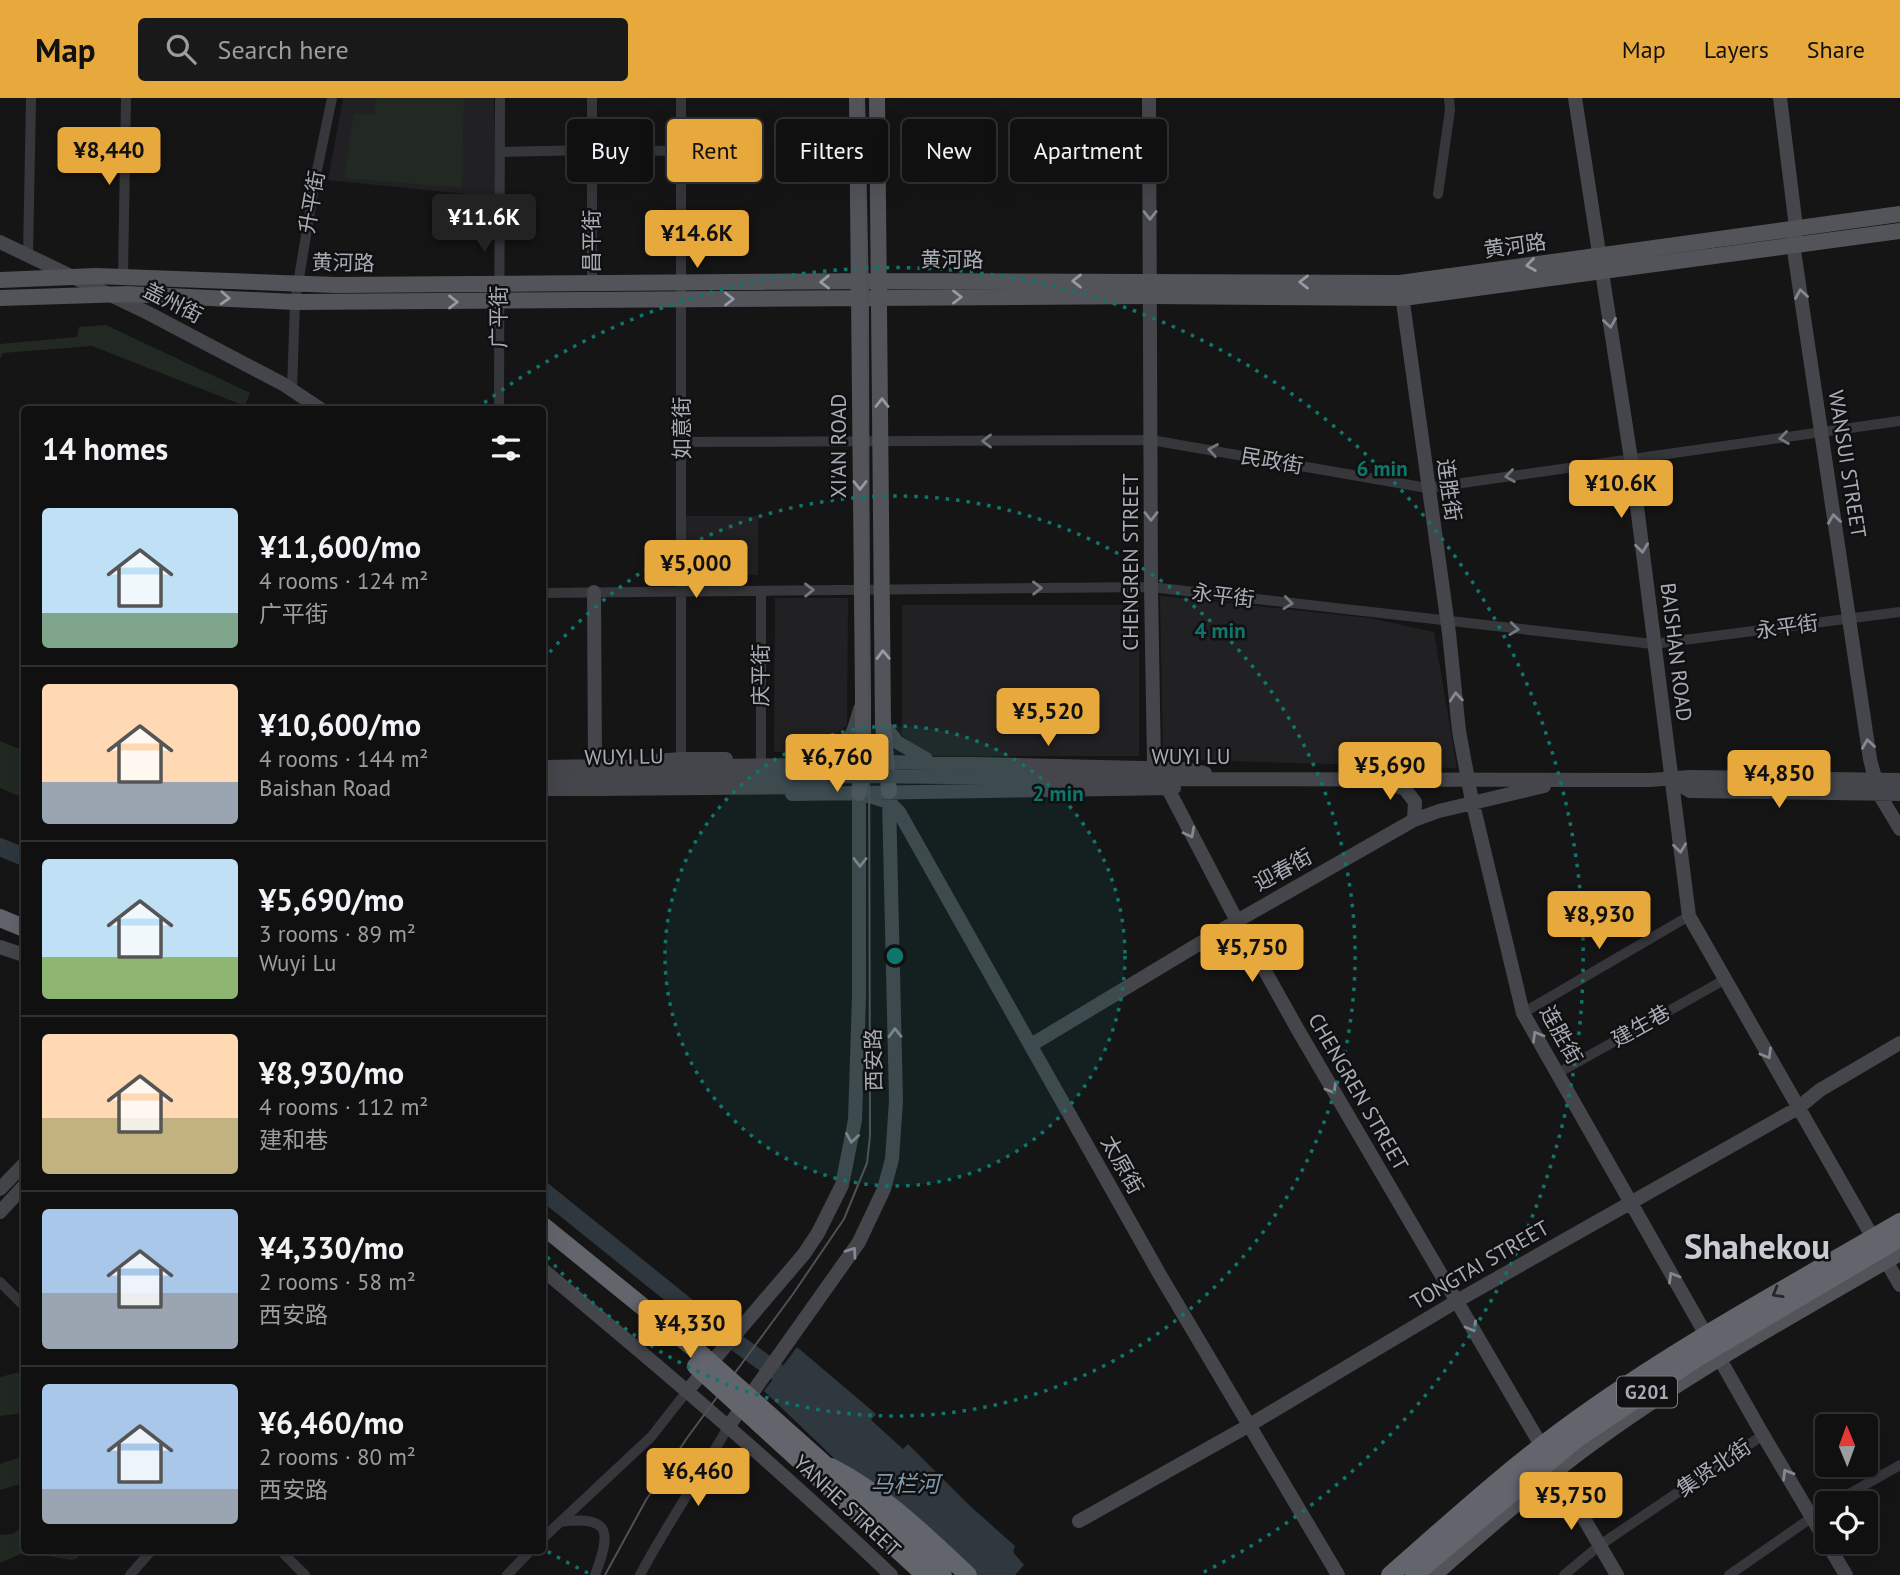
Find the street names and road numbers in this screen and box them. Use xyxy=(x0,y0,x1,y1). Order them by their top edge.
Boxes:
street label: 升平街 xyxy=(293,169,330,235)
street label: 昌平街 xyxy=(578,210,605,273)
street label: 黄河路 xyxy=(1482,228,1548,263)
street label: 黄河路 xyxy=(921,246,984,273)
street label: 黄河路 xyxy=(311,248,375,277)
street label: 盖州街 xyxy=(139,276,207,329)
street label: 广平街 xyxy=(485,286,512,349)
street label: WANSUI STREET xyxy=(1822,388,1873,540)
street label: XI'AN ROAD xyxy=(825,394,852,498)
street label: 如意街 xyxy=(668,397,695,460)
street label: 民政街 xyxy=(1239,442,1305,479)
street label: 连胜街 xyxy=(1432,457,1467,523)
street label: CHENGREN STREET xyxy=(1117,473,1144,651)
street label: 永平街 xyxy=(1190,578,1256,613)
street label: BAISHAN ROAD xyxy=(1655,581,1698,723)
street label: 永平街 xyxy=(1754,609,1820,644)
street label: 庆平街 xyxy=(747,644,774,707)
street label: WUYI LU xyxy=(584,742,664,771)
street label: WUYI LU xyxy=(1151,743,1231,770)
street label: 迎春街 xyxy=(1249,842,1317,897)
street label: 建生巷 xyxy=(1607,998,1675,1053)
street label: 连胜街 xyxy=(1534,1001,1589,1069)
street label: CHENGREN STREET xyxy=(1302,1008,1415,1176)
street label: 西安路 xyxy=(859,1028,888,1092)
street label: 太原街 xyxy=(1095,1131,1150,1199)
street label: TONGTAI STREET xyxy=(1406,1214,1554,1315)
road number: G201 xyxy=(1617,1376,1677,1408)
street label: 集贤北街 xyxy=(1671,1433,1756,1502)
street label: YANHE STREET xyxy=(788,1449,907,1563)

